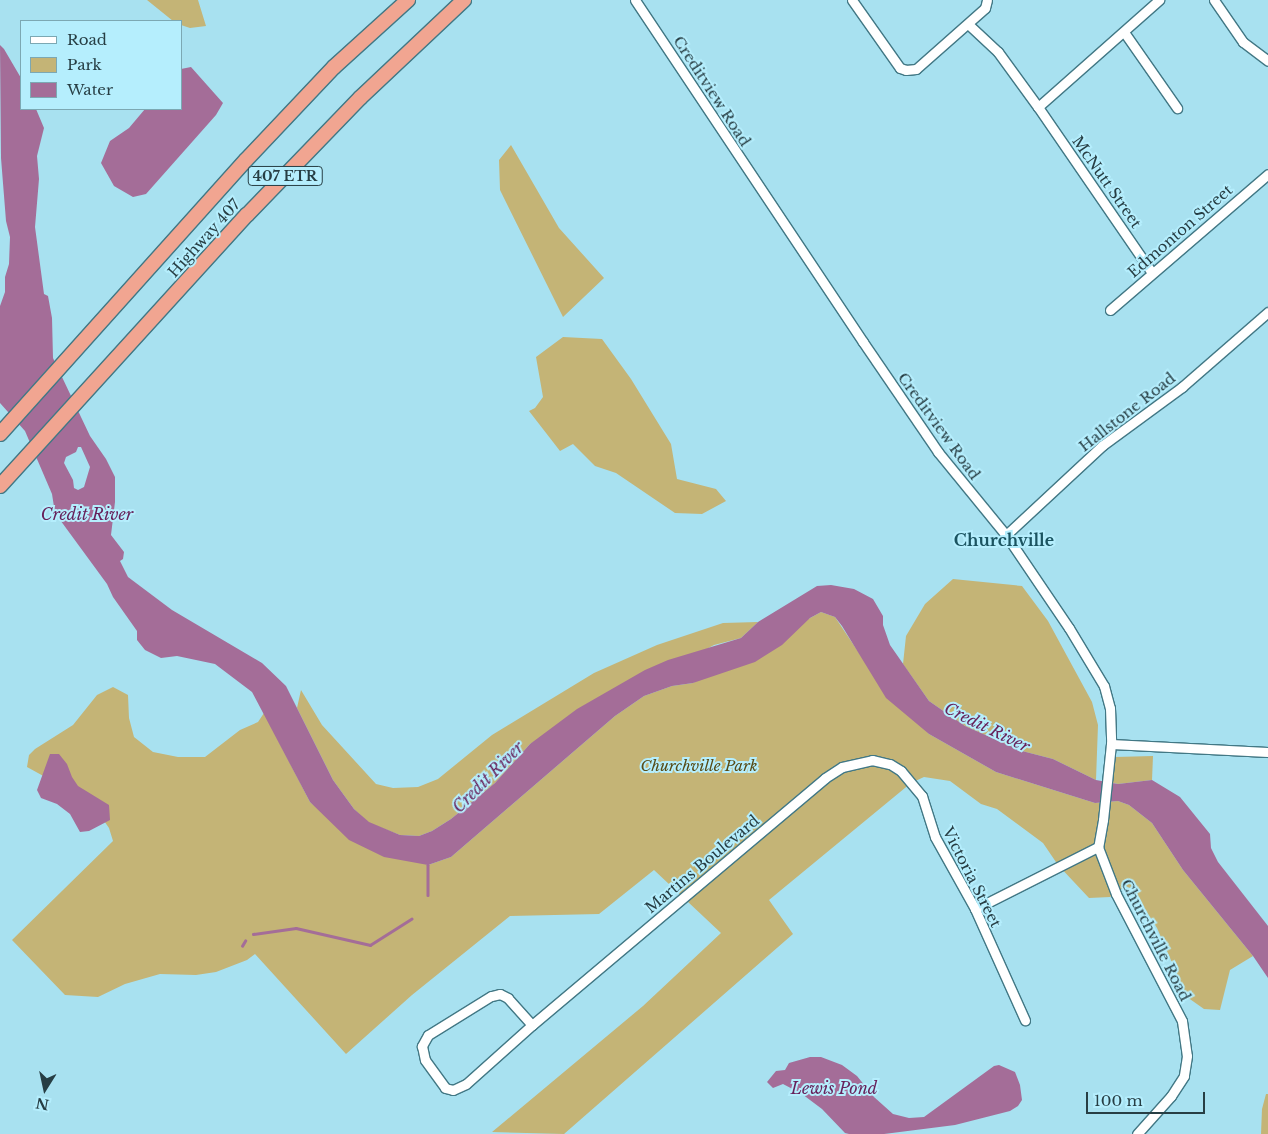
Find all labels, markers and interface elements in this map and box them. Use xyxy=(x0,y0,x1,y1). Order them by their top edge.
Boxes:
legend xyxy=(20,20,182,110)
text: Road xyxy=(67,30,107,49)
street label: Creditview Road xyxy=(670,32,754,150)
text: Park xyxy=(67,55,102,74)
text: Water xyxy=(67,80,113,99)
street label: McNutt Street xyxy=(1069,133,1145,231)
road number: 407 ETR xyxy=(248,165,322,188)
street label: Edmonton Street xyxy=(1124,181,1236,281)
street label: Highway 407 xyxy=(164,195,244,281)
street label: Creditview Road xyxy=(894,369,984,483)
street label: Hallstone Road xyxy=(1075,369,1179,455)
water label: Credit River xyxy=(41,504,133,524)
district label: Churchville xyxy=(954,530,1054,550)
water label: Credit River xyxy=(941,698,1033,756)
water label: Credit River xyxy=(448,737,528,817)
park label: Churchville Park xyxy=(641,757,757,775)
street label: Martins Boulevard xyxy=(641,811,763,917)
street label: Victoria Street xyxy=(939,824,1005,930)
street label: Churchville Road xyxy=(1117,876,1195,1004)
north arrow xyxy=(20,1064,70,1114)
water label: Lewis Pond xyxy=(791,1078,877,1098)
scale bar xyxy=(1088,1082,1207,1114)
text: 100 m xyxy=(1094,1091,1143,1110)
text: N xyxy=(34,1094,50,1114)

